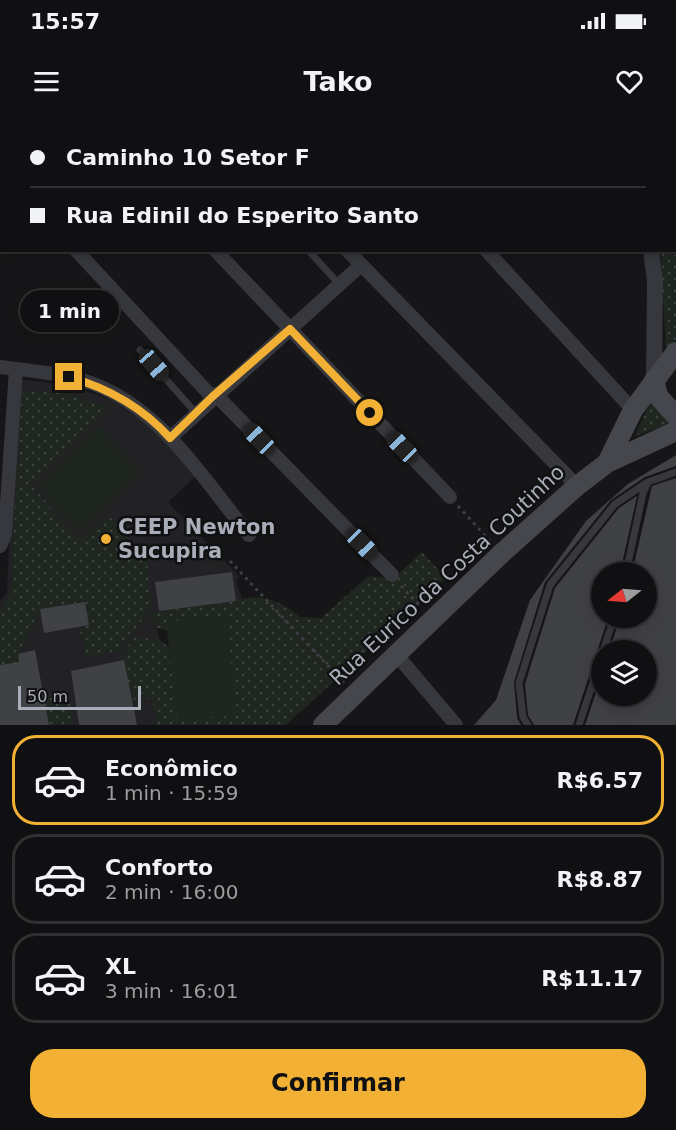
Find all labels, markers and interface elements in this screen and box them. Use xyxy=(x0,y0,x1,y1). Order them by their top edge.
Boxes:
text: 15:57 xyxy=(30,9,100,34)
icon: menu xyxy=(30,65,63,98)
icon: heart xyxy=(613,65,646,98)
text: Tako xyxy=(304,66,372,97)
text: Caminho 10 Setor F xyxy=(66,145,310,170)
text: Rua Edinil do Esperito Santo xyxy=(66,203,419,228)
callout: 1 min xyxy=(20,290,118,332)
text: 1 min xyxy=(38,299,101,323)
car xyxy=(135,346,173,384)
route end xyxy=(55,363,82,390)
route start xyxy=(356,399,383,426)
car xyxy=(240,420,278,458)
car xyxy=(383,428,421,466)
street label: Rua Eurico da Costa Coutinho xyxy=(325,460,569,690)
place label: CEEP Newton Sucupira xyxy=(118,515,275,563)
car xyxy=(343,525,381,563)
marker: CEEP Newton Sucupira xyxy=(99,532,113,546)
north arrow xyxy=(591,562,657,628)
map controls xyxy=(591,562,657,706)
button: layers xyxy=(591,640,657,706)
scale bar xyxy=(18,683,141,710)
text: 50 m xyxy=(27,687,68,706)
icon: car xyxy=(33,753,87,807)
text: Econômico xyxy=(105,756,238,781)
text: R$6.57 xyxy=(556,768,643,793)
text: 1 min · 15:59 xyxy=(105,781,239,805)
icon: car xyxy=(33,852,87,906)
text: Conforto xyxy=(105,855,213,880)
text: R$8.87 xyxy=(556,867,643,892)
text: 2 min · 16:00 xyxy=(105,880,239,904)
icon: car xyxy=(33,951,87,1005)
text: XL xyxy=(105,954,136,979)
text: R$11.17 xyxy=(541,966,643,991)
text: 3 min · 16:01 xyxy=(105,979,239,1003)
button: Confirmar xyxy=(30,1049,646,1118)

